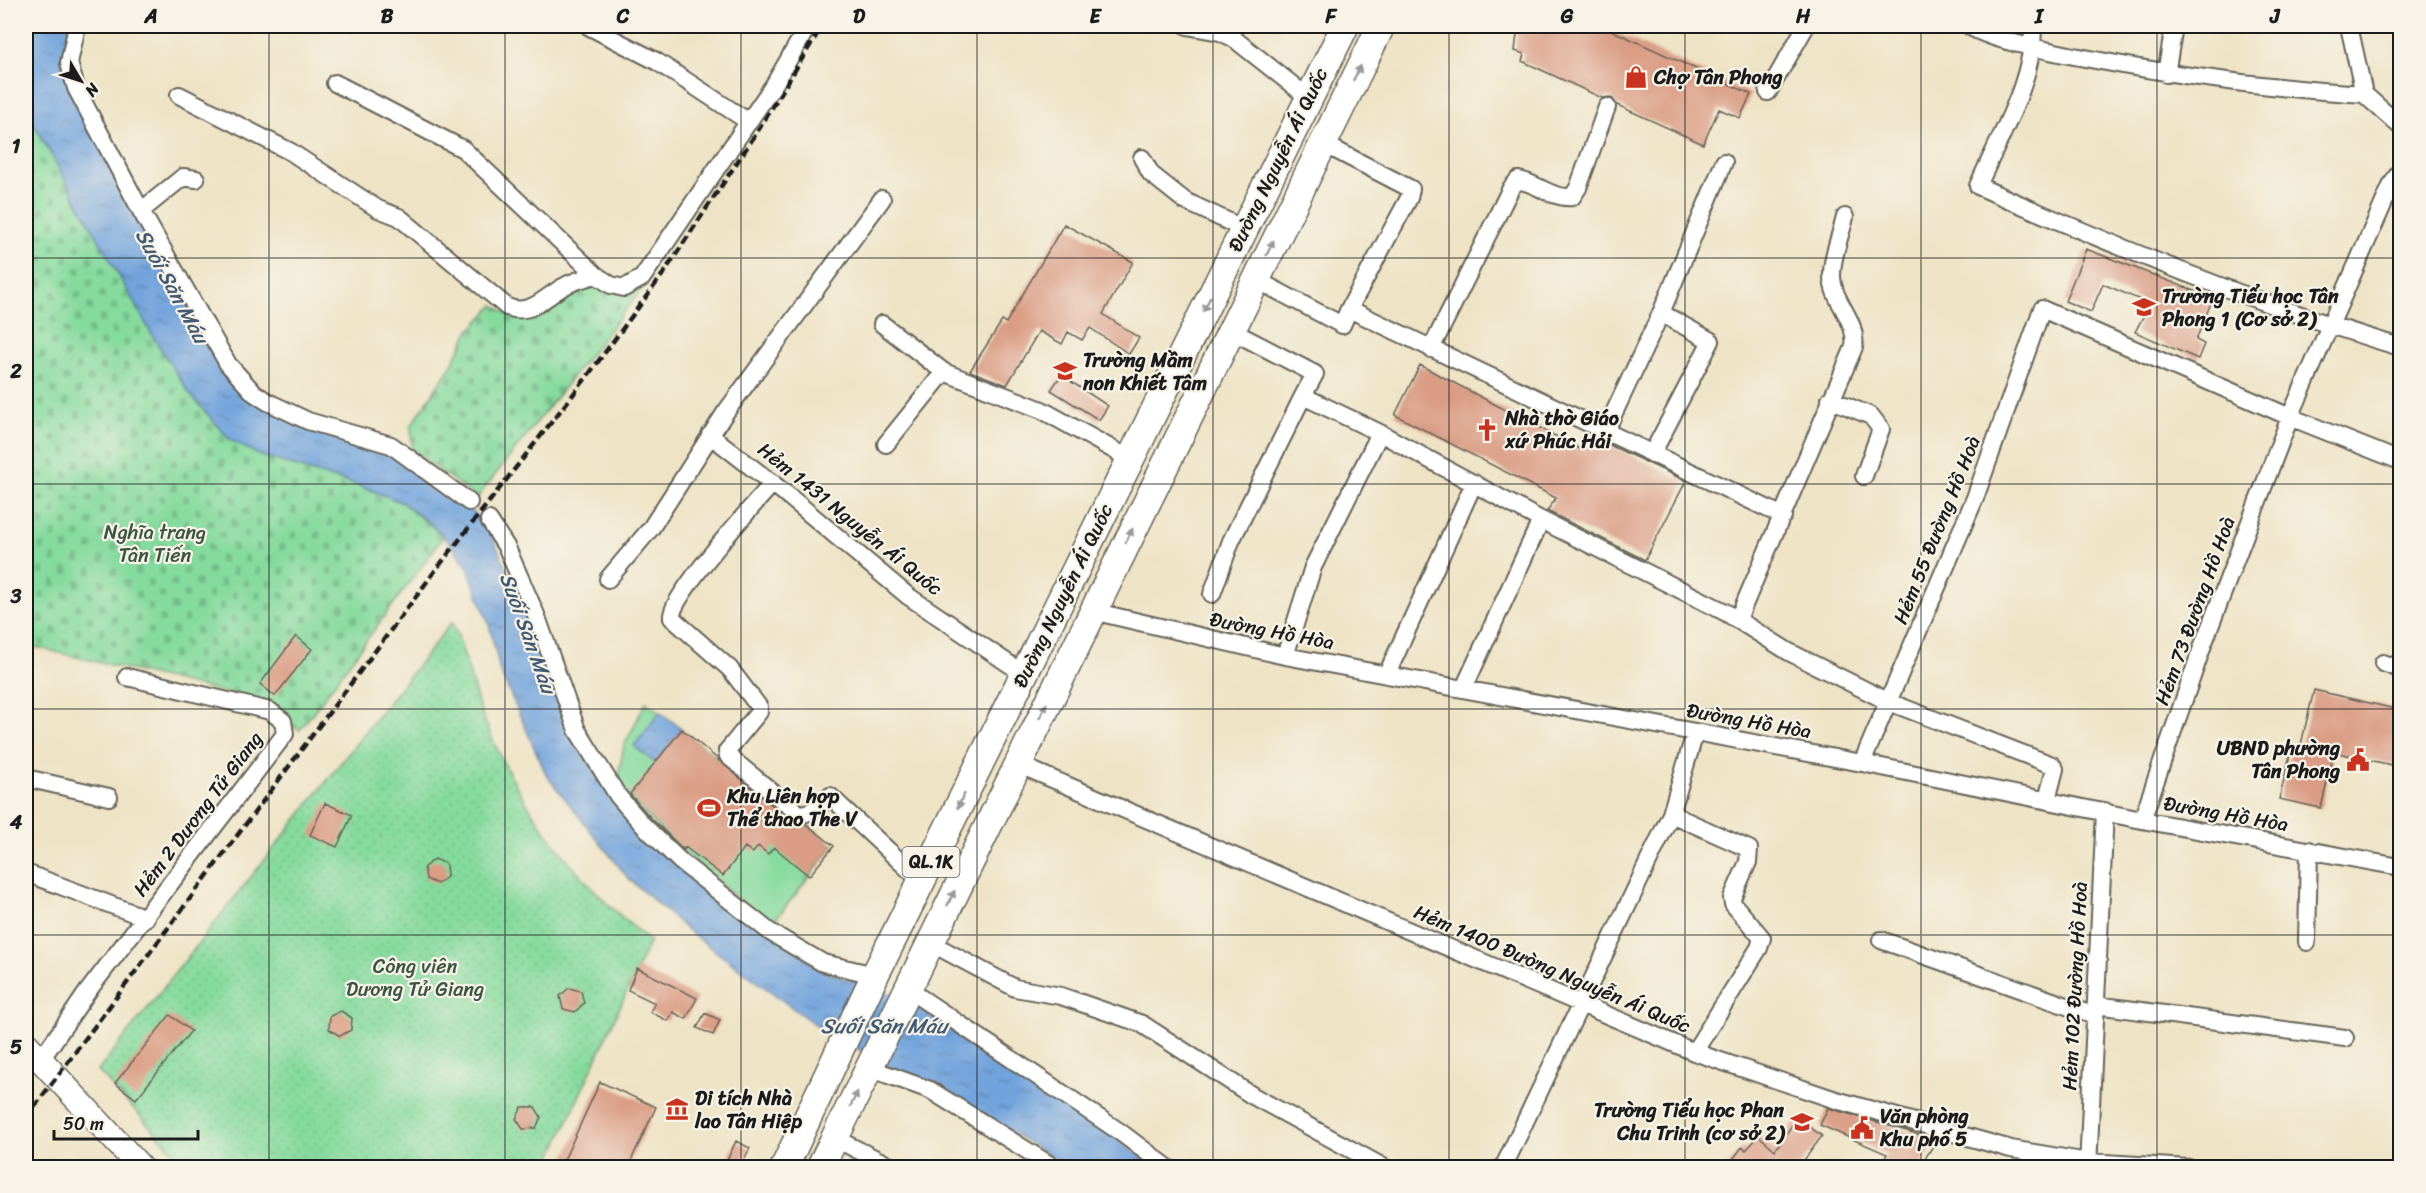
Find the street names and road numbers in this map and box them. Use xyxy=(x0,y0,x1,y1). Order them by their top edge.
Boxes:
street label: Đường Nguyễn Ái Quốc xyxy=(1218,62,1338,258)
street label: Hẻm 55 Đường Hồ Hoà xyxy=(1883,430,1991,630)
street label: Hẻm 1431 Nguyễn Ái Quốc xyxy=(750,433,950,605)
street label: Đường Nguyễn Ái Quốc xyxy=(1003,498,1123,694)
street label: Hẻm 73 Đường Hồ Hoà xyxy=(2145,512,2245,710)
street label: Đường Hồ Hòa xyxy=(1207,602,1337,660)
street label: Đường Hồ Hòa xyxy=(1684,693,1814,749)
street label: Hẻm 2 Dương Tử Giang xyxy=(124,724,272,904)
street label: Đường Hồ Hòa xyxy=(2161,786,2291,842)
road number: QL.1K xyxy=(902,847,960,877)
street label: Hẻm 102 Đường Hồ Hoà xyxy=(2052,881,2098,1091)
street label: Hẻm 1400 Đường Nguyễn Ái Quốc xyxy=(1408,895,1696,1043)

